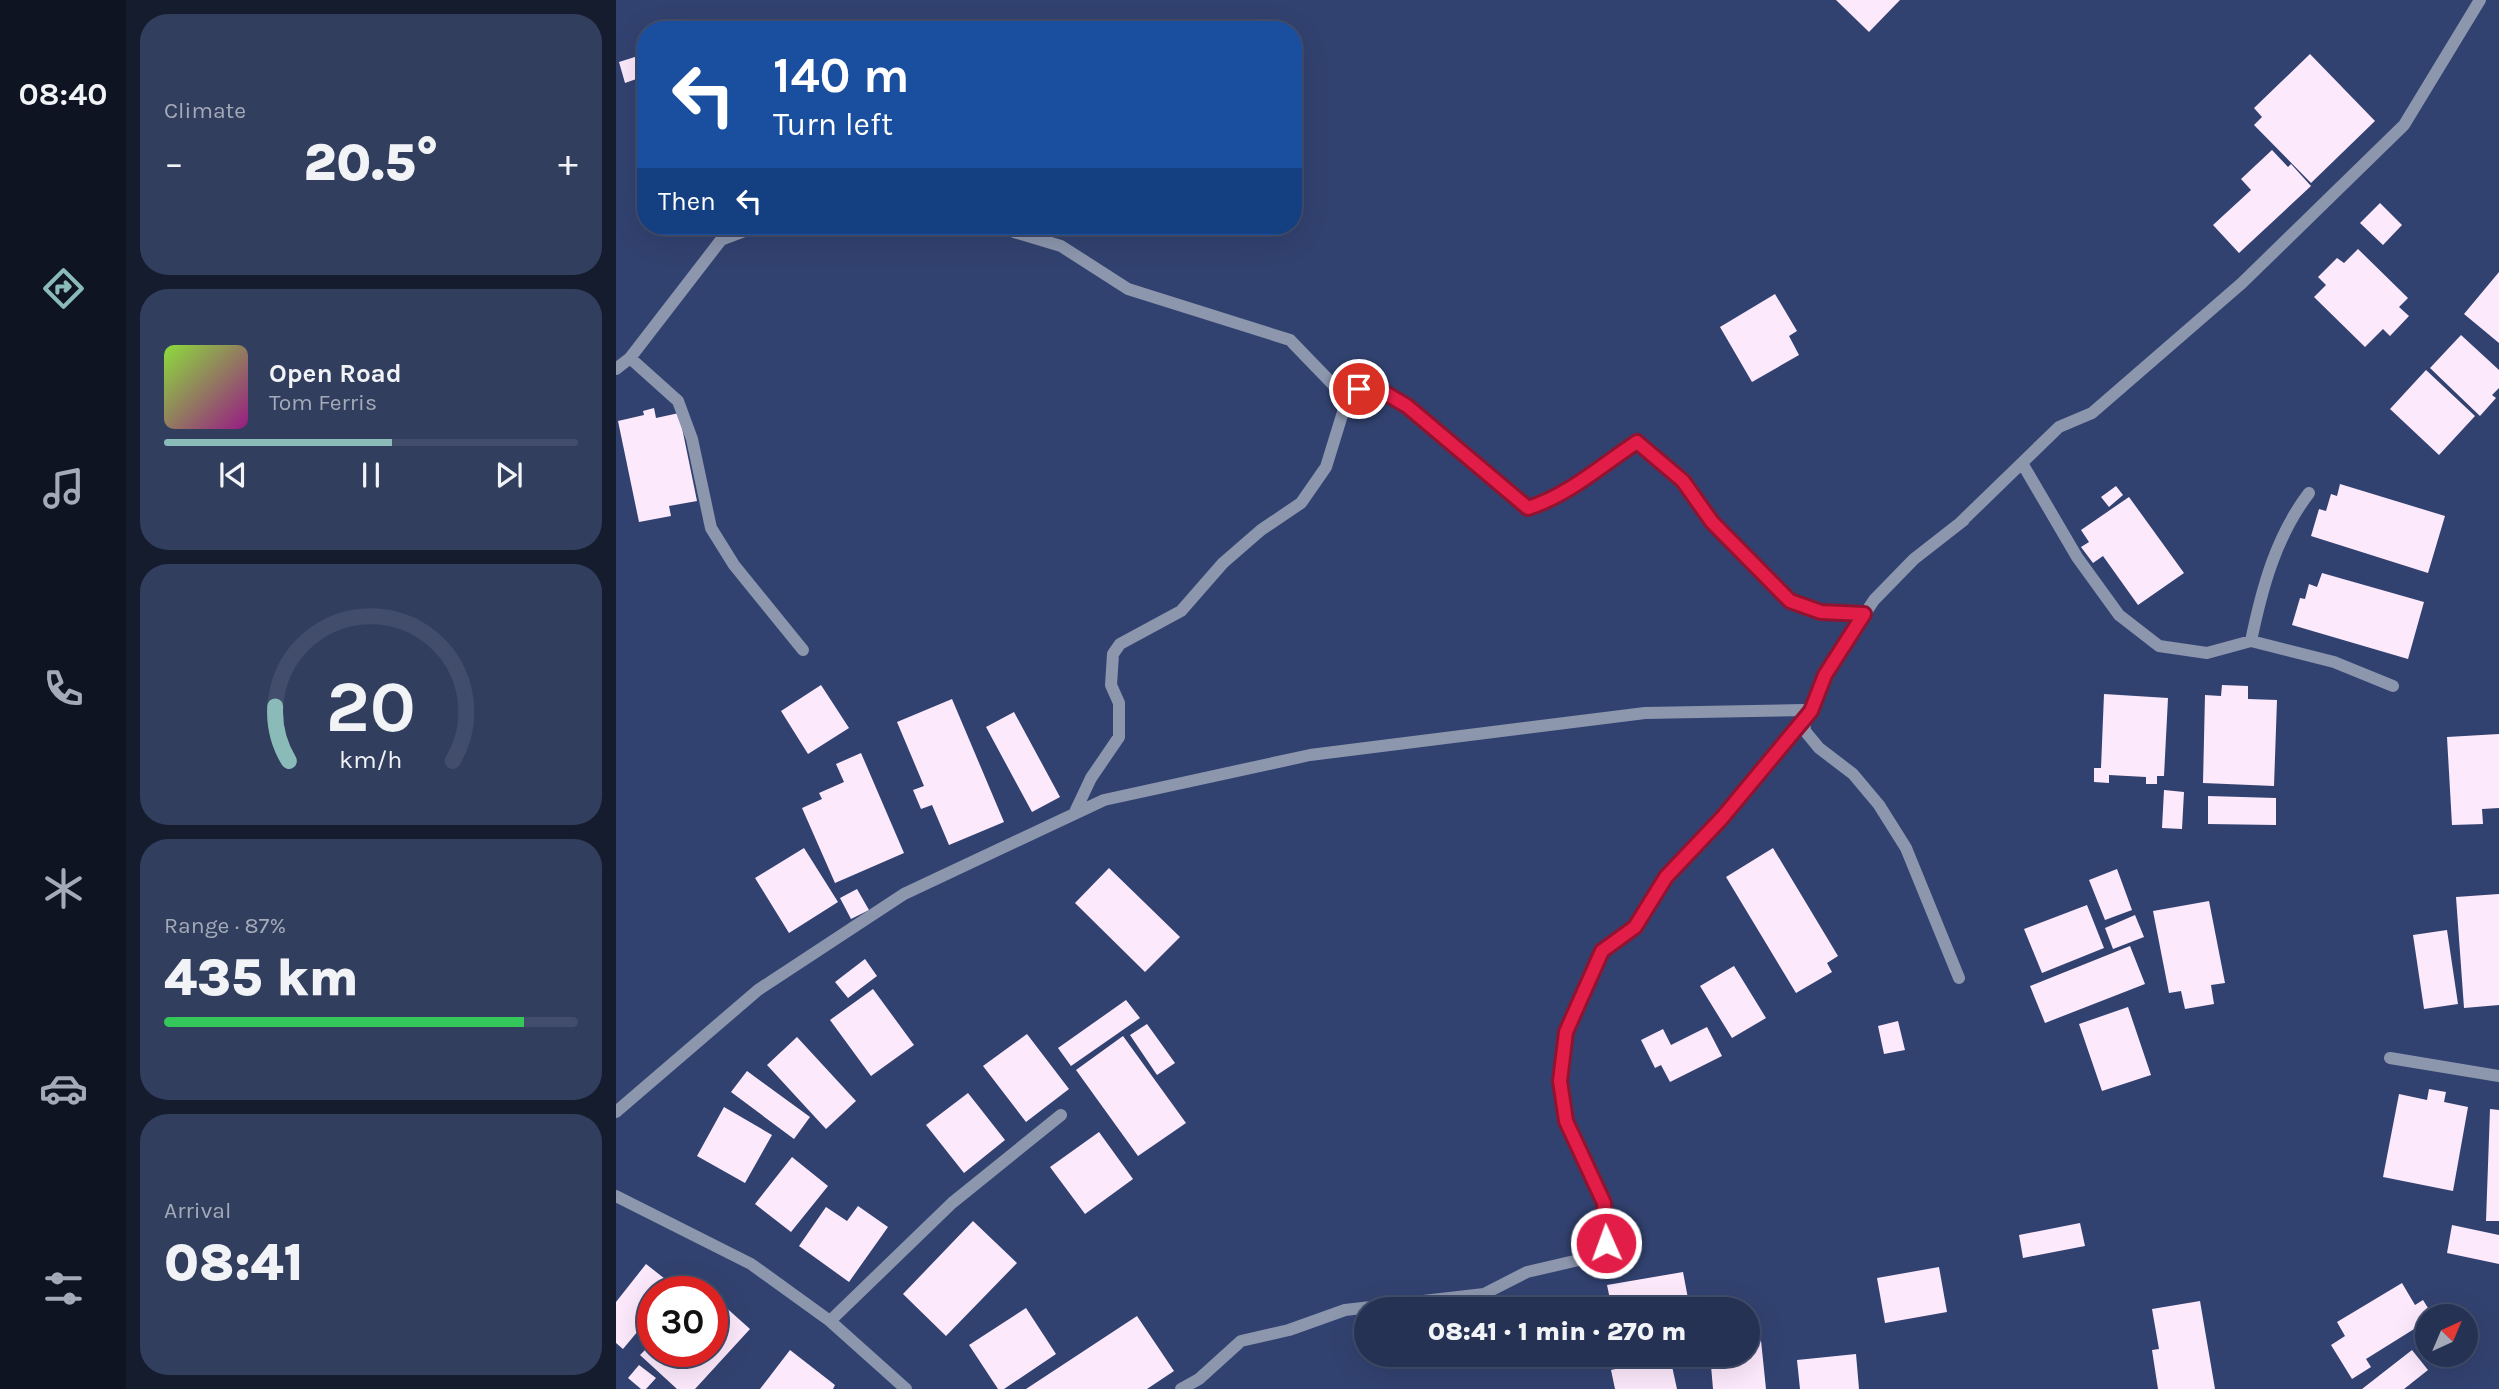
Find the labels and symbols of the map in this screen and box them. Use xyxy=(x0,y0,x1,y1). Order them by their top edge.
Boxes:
pin xyxy=(1329,359,1389,419)
position arrow xyxy=(1569,1206,1643,1280)
speed limit sign: 30 xyxy=(637,1276,728,1367)
north arrow xyxy=(2415,1304,2478,1367)

